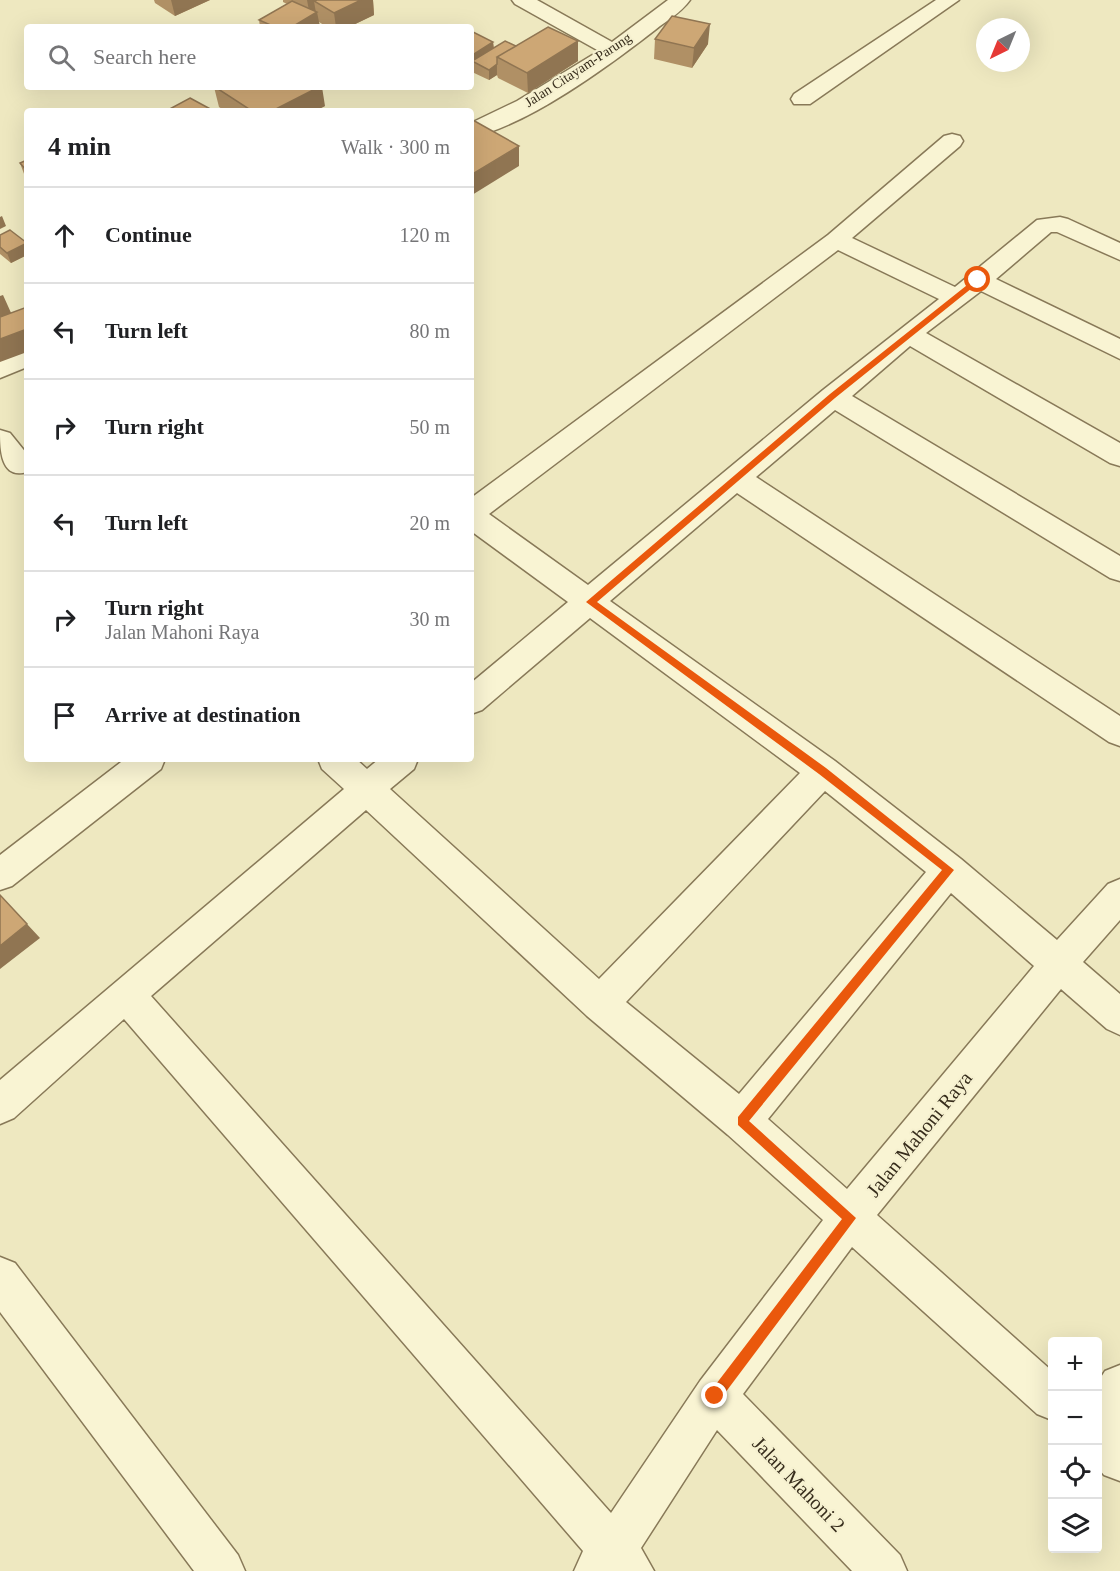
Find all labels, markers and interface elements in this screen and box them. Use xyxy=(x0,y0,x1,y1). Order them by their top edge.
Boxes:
north arrow xyxy=(976,18,1030,72)
search box xyxy=(24,24,474,90)
street label: Jalan Citayam-Parung xyxy=(522,30,634,110)
icon: search xyxy=(45,41,78,74)
text: Search here xyxy=(93,44,196,69)
text: 4 min xyxy=(48,132,111,161)
text: Walk · 300 m xyxy=(341,136,450,158)
icon: ahead xyxy=(48,219,81,252)
text: Continue xyxy=(105,222,192,247)
text: 120 m xyxy=(399,224,450,246)
route start xyxy=(964,266,990,292)
icon: left xyxy=(48,315,81,348)
text: Turn left xyxy=(105,318,188,343)
text: 80 m xyxy=(409,320,450,342)
icon: right xyxy=(48,411,81,444)
text: Turn right xyxy=(105,414,204,439)
text: 50 m xyxy=(409,416,450,438)
icon: left xyxy=(48,507,81,540)
text: Turn left xyxy=(105,510,188,535)
text: 20 m xyxy=(409,512,450,534)
text: Turn right xyxy=(105,595,204,620)
icon: right xyxy=(48,603,81,636)
text: 30 m xyxy=(409,608,450,630)
text: Jalan Mahoni Raya xyxy=(105,621,259,643)
icon: arrive xyxy=(48,699,81,732)
text: Arrive at destination xyxy=(105,702,301,727)
street label: Jalan Mahoni Raya xyxy=(862,1067,977,1202)
map controls xyxy=(1048,1337,1102,1553)
button: + xyxy=(1048,1337,1102,1391)
route end xyxy=(701,1382,727,1408)
button: − xyxy=(1048,1391,1102,1445)
street label: Jalan Mahoni 2 xyxy=(748,1432,850,1536)
button: locate xyxy=(1048,1445,1102,1499)
button: layers xyxy=(1048,1499,1102,1553)

